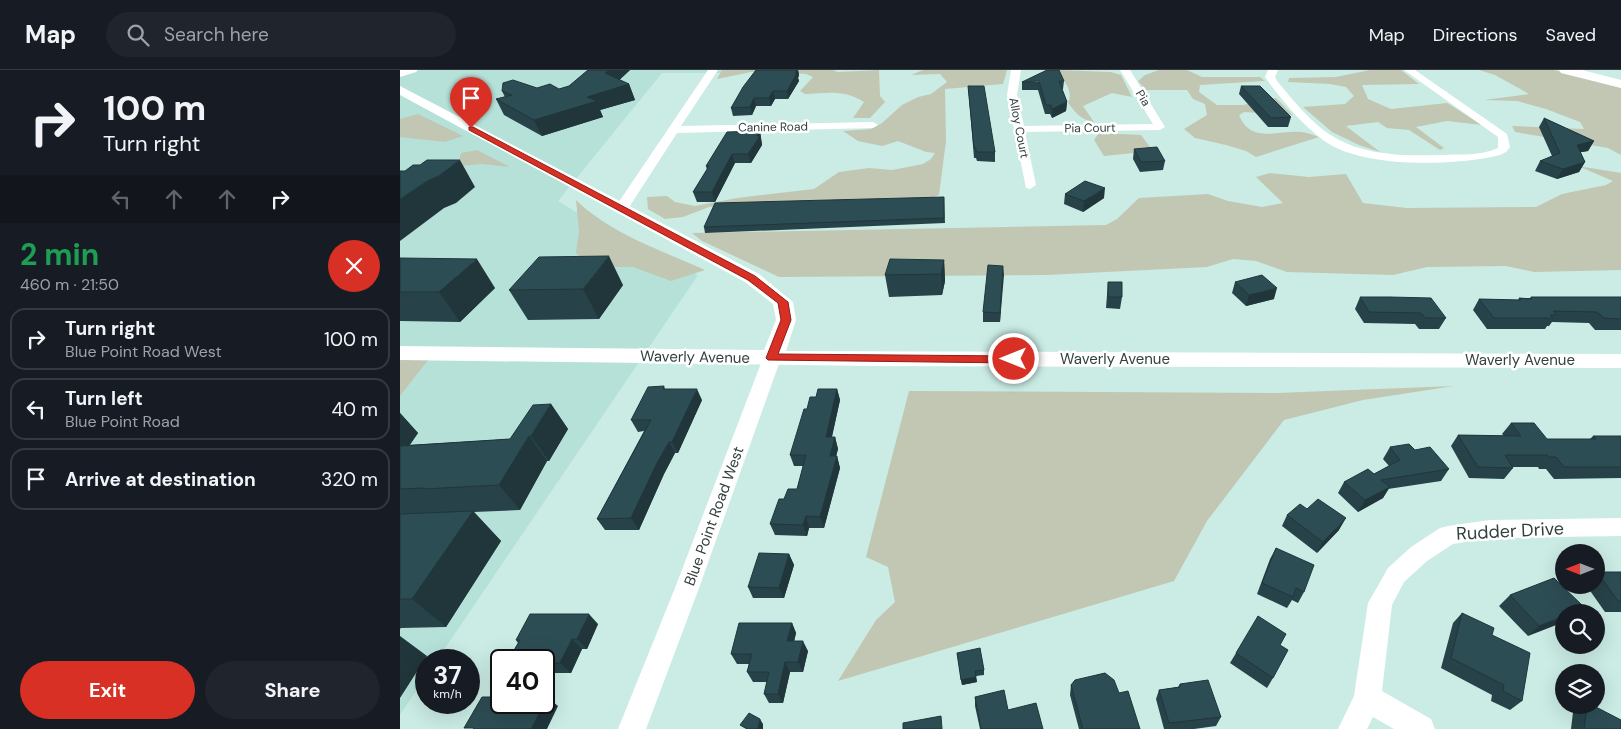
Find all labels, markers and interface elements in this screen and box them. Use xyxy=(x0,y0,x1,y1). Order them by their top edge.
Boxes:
search box xyxy=(106,12,456,57)
text: Map xyxy=(25,19,76,50)
icon: search xyxy=(124,21,152,49)
text: Search here xyxy=(164,22,269,47)
text: Map xyxy=(1369,23,1405,47)
text: Directions xyxy=(1433,23,1518,47)
text: Saved xyxy=(1546,23,1596,47)
pin xyxy=(450,77,492,128)
icon: arrive xyxy=(457,84,485,112)
text: 100 m xyxy=(103,85,206,131)
street label: Pia xyxy=(1132,87,1154,109)
icon: right xyxy=(20,90,85,155)
street label: Alloy Court xyxy=(1005,96,1033,160)
street label: Canine Road xyxy=(738,118,808,136)
street label: Pia Court xyxy=(1064,120,1116,136)
text: Turn right xyxy=(103,129,200,158)
icon: left xyxy=(107,185,135,213)
icon: ahead xyxy=(160,185,188,213)
icon: ahead xyxy=(213,185,241,213)
icon: right xyxy=(266,185,294,213)
text: 2 min xyxy=(20,235,99,274)
button: close xyxy=(328,240,380,292)
text: 460 m · 21:50 xyxy=(20,274,119,295)
text: Turn right xyxy=(65,316,155,341)
icon: right xyxy=(22,325,50,353)
text: 100 m xyxy=(324,327,378,352)
position arrow xyxy=(987,332,1039,384)
text: Blue Point Road West xyxy=(65,341,222,362)
street label: Waverly Avenue xyxy=(640,346,750,368)
street label: Waverly Avenue xyxy=(1060,349,1170,369)
street label: Waverly Avenue xyxy=(1465,350,1575,370)
text: Turn left xyxy=(65,386,143,411)
icon: left xyxy=(22,395,50,423)
text: 40 m xyxy=(331,397,378,422)
text: Blue Point Road xyxy=(65,411,180,432)
street label: Blue Point Road West xyxy=(679,443,749,588)
icon: arrive xyxy=(22,465,50,493)
text: Arrive at destination xyxy=(65,467,256,492)
text: 320 m xyxy=(321,467,378,492)
street label: Rudder Drive xyxy=(1456,516,1564,546)
north arrow xyxy=(1555,544,1605,594)
map controls xyxy=(1555,544,1605,714)
button: search xyxy=(1555,604,1605,654)
speed limit sign: 40 xyxy=(490,649,555,714)
text: 37 xyxy=(433,659,462,692)
button: Exit xyxy=(20,661,195,719)
button: Share xyxy=(205,661,380,719)
button: layers xyxy=(1555,664,1605,714)
text: km/h xyxy=(433,686,462,702)

